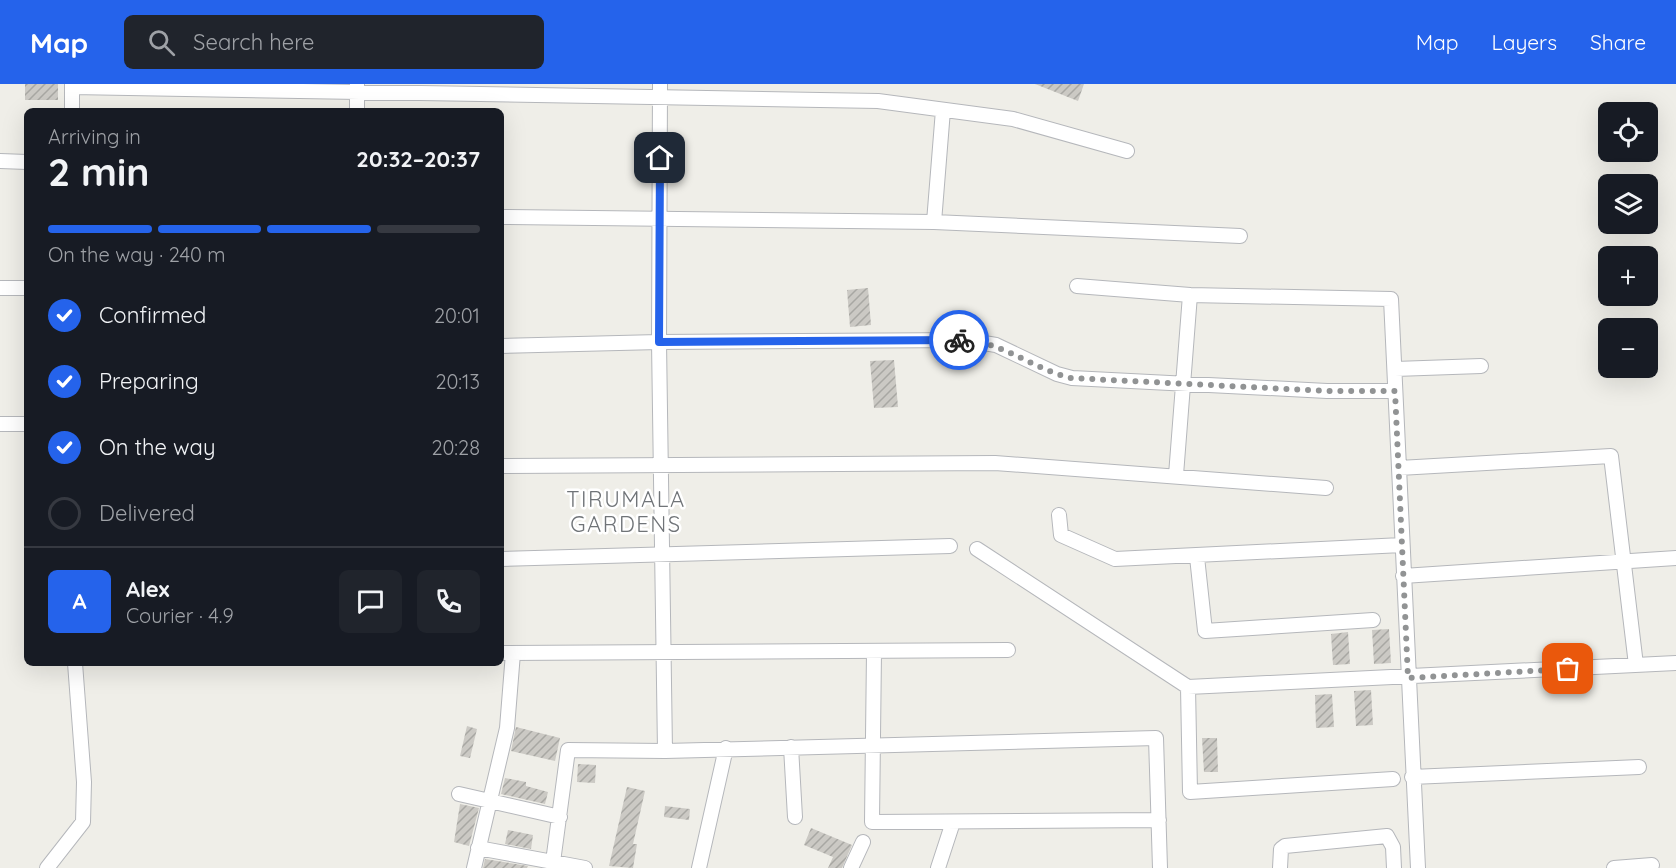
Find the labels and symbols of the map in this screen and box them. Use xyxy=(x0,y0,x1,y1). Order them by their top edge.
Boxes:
pin xyxy=(634,132,685,183)
courier xyxy=(929,310,989,370)
district label: TIRUMALA GARDENS xyxy=(566,485,686,538)
pin xyxy=(1542,643,1593,694)

